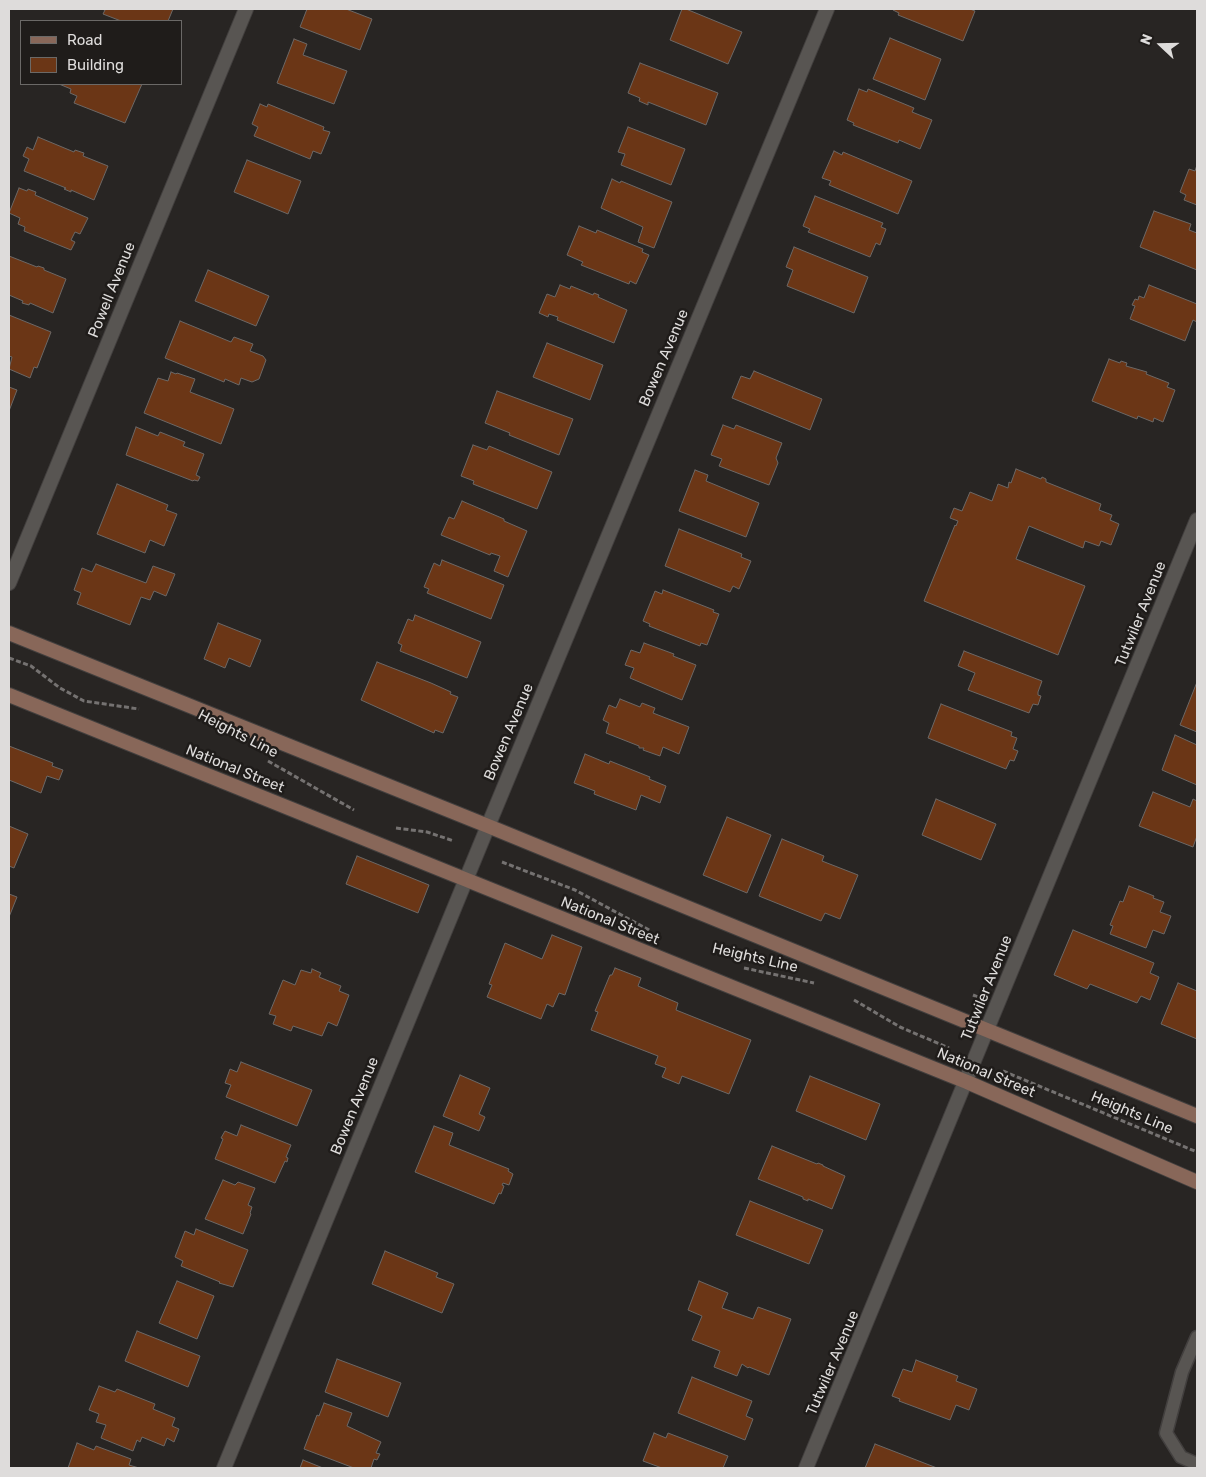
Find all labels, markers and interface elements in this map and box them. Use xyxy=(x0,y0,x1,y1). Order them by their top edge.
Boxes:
legend xyxy=(20,20,182,85)
north arrow xyxy=(1136,20,1186,70)
text: Road xyxy=(67,31,103,49)
text: N xyxy=(1137,32,1156,47)
text: Building xyxy=(67,56,124,74)
street label: Powell Avenue xyxy=(85,240,139,340)
street label: Bowen Avenue xyxy=(635,307,693,409)
street label: Tutwiler Avenue xyxy=(1112,559,1170,669)
street label: Bowen Avenue xyxy=(480,681,538,783)
street label: Heights Line xyxy=(195,706,281,762)
street label: National Street xyxy=(183,741,287,797)
street label: National Street xyxy=(558,893,662,949)
street label: Tutwiler Avenue xyxy=(958,933,1016,1043)
street label: Heights Line xyxy=(710,939,800,977)
street label: National Street xyxy=(934,1044,1038,1102)
street label: Bowen Avenue xyxy=(327,1054,383,1158)
street label: Heights Line xyxy=(1088,1088,1176,1138)
street label: Tutwiler Avenue xyxy=(803,1308,863,1418)

